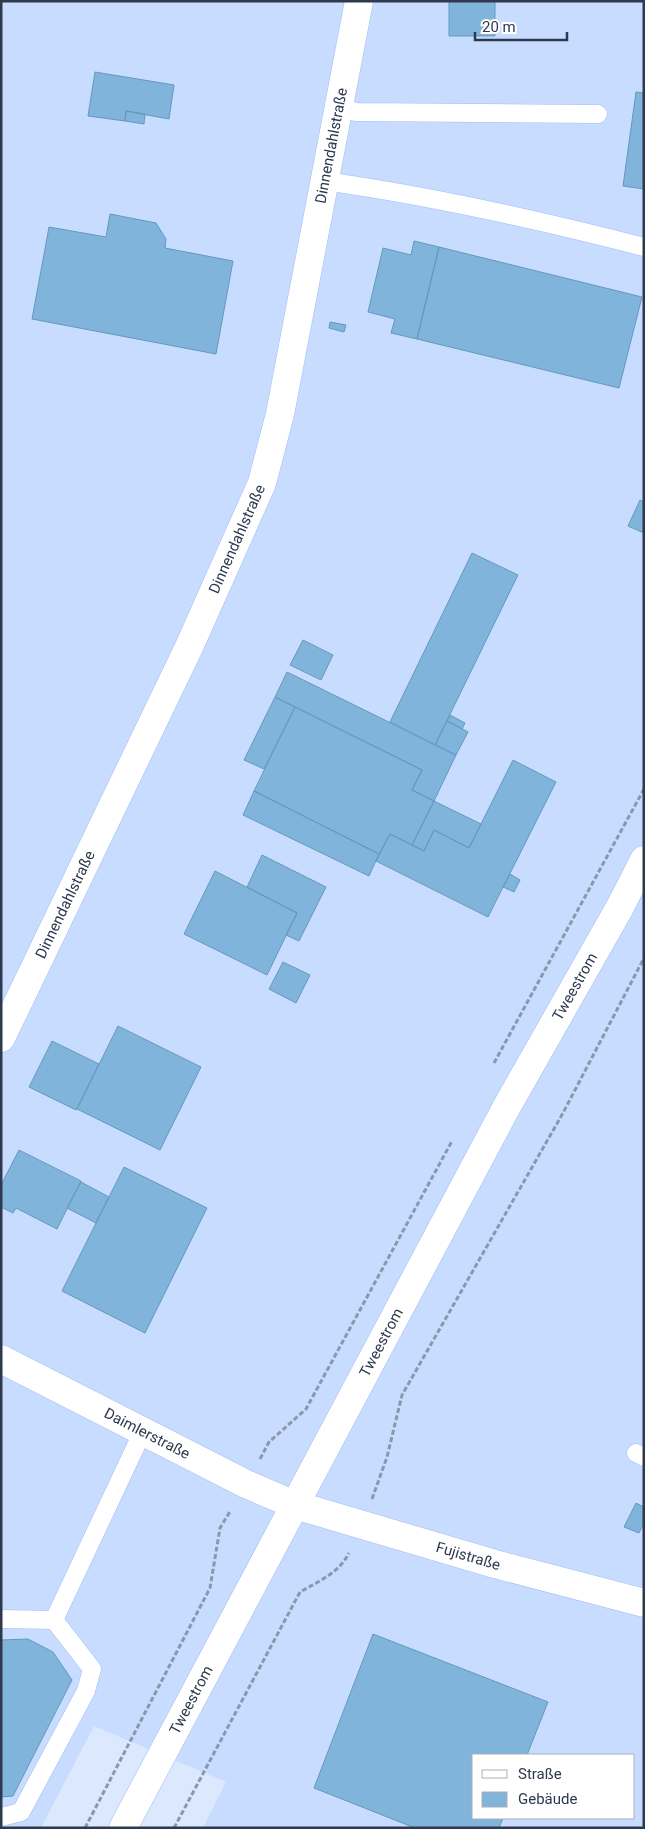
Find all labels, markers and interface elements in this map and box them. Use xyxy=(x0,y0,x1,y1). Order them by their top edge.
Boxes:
scale bar xyxy=(475,10,568,42)
text: 20 m xyxy=(482,18,516,36)
street label: Dinnendahlstraße xyxy=(311,86,351,205)
street label: Dinnendahlstraße xyxy=(205,482,269,596)
street label: Dinnendahlstraße xyxy=(32,848,99,961)
street label: Tweestrom xyxy=(548,950,601,1024)
street label: Tweestrom xyxy=(356,1305,407,1380)
street label: Daimlerstraße xyxy=(101,1404,193,1463)
street label: Fujistraße xyxy=(434,1538,502,1574)
street label: Tweestrom xyxy=(166,1663,217,1737)
legend xyxy=(472,1754,635,1819)
text: Straße xyxy=(518,1765,562,1783)
text: Gebäude xyxy=(518,1790,577,1808)

